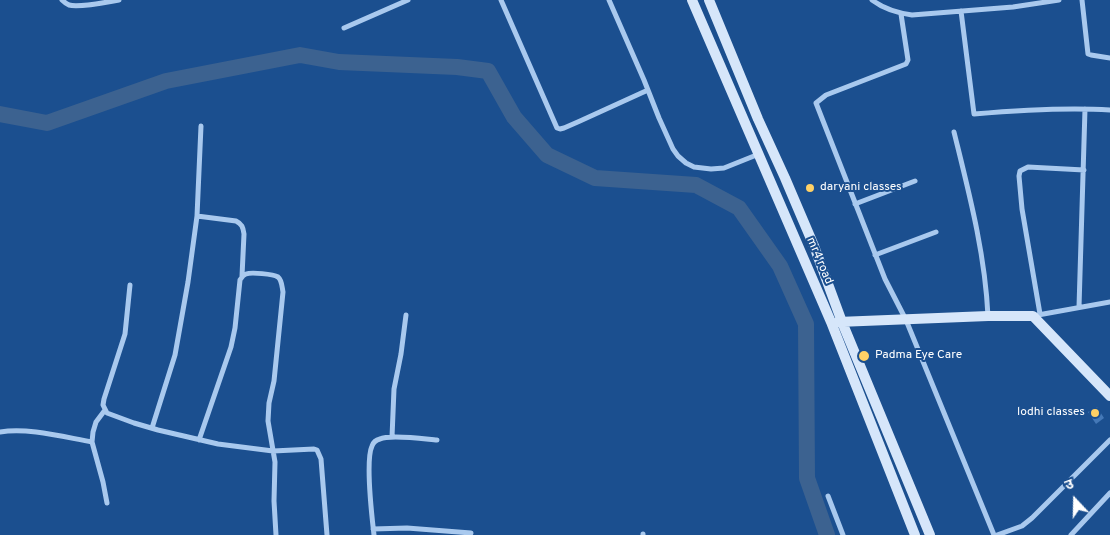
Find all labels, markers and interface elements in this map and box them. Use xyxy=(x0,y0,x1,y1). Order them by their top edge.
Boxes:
place label: daryani classes xyxy=(820,181,902,195)
marker: daryani classes xyxy=(804,182,816,194)
street label: mr4 road xyxy=(803,235,835,287)
marker: Padma Eye Care xyxy=(857,349,871,363)
place label: Padma Eye Care xyxy=(875,349,962,363)
place label: lodhi classes xyxy=(1017,406,1085,420)
marker: lodhi classes xyxy=(1089,407,1101,419)
north arrow xyxy=(1050,475,1100,525)
text: उ xyxy=(1063,476,1076,495)

